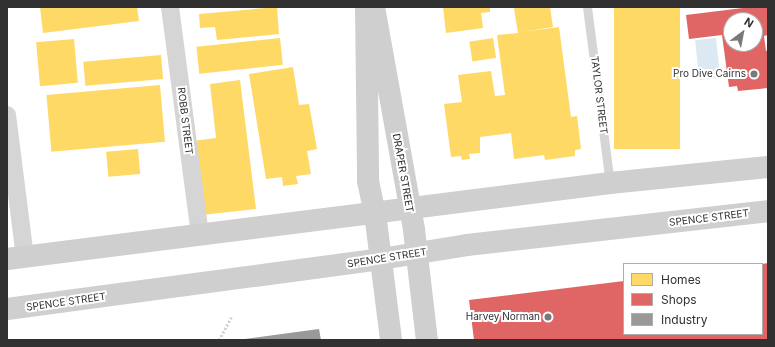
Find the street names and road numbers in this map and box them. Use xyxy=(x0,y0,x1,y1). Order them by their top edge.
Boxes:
street label: TAYLOR STREET xyxy=(588,55,610,135)
street label: ROBB STREET xyxy=(175,87,195,155)
street label: DRAPER STREET xyxy=(390,133,416,213)
street label: SPENCE STREET xyxy=(668,207,750,229)
street label: SPENCE STREET xyxy=(346,246,428,270)
street label: SPENCE STREET xyxy=(25,290,107,314)

